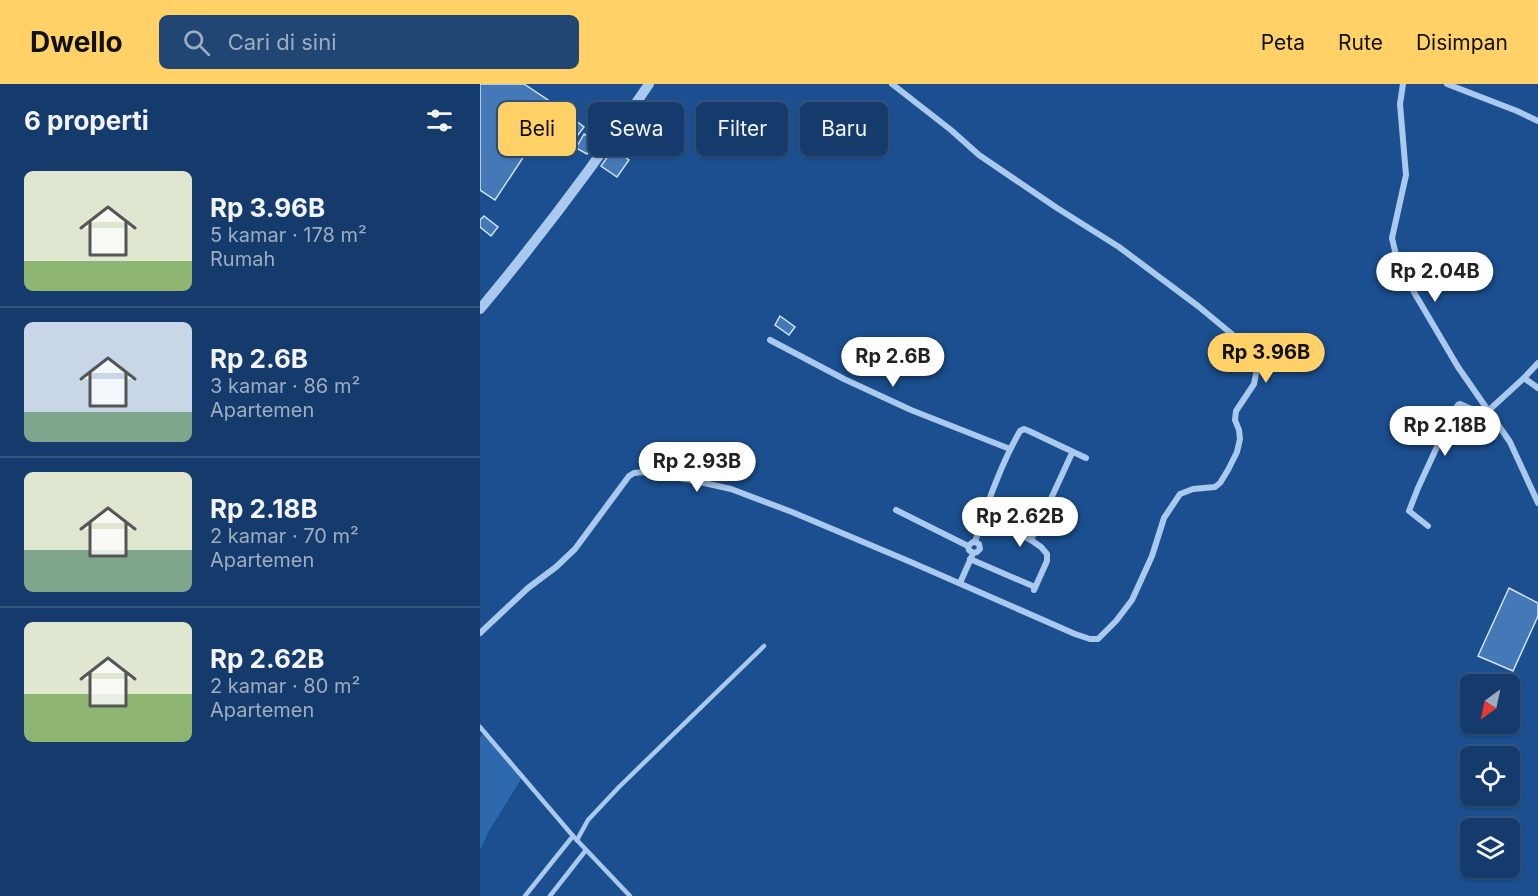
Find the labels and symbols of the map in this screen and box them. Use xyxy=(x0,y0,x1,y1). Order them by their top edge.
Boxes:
pin: Rp 2.04B xyxy=(1373,252,1497,303)
pin: Rp 3.96B xyxy=(1204,333,1328,384)
pin: Rp 2.6B xyxy=(838,337,948,388)
pin: Rp 2.18B xyxy=(1383,406,1507,457)
pin: Rp 2.93B xyxy=(635,442,759,493)
pin: Rp 2.62B xyxy=(958,497,1082,548)
north arrow xyxy=(1460,674,1520,734)

